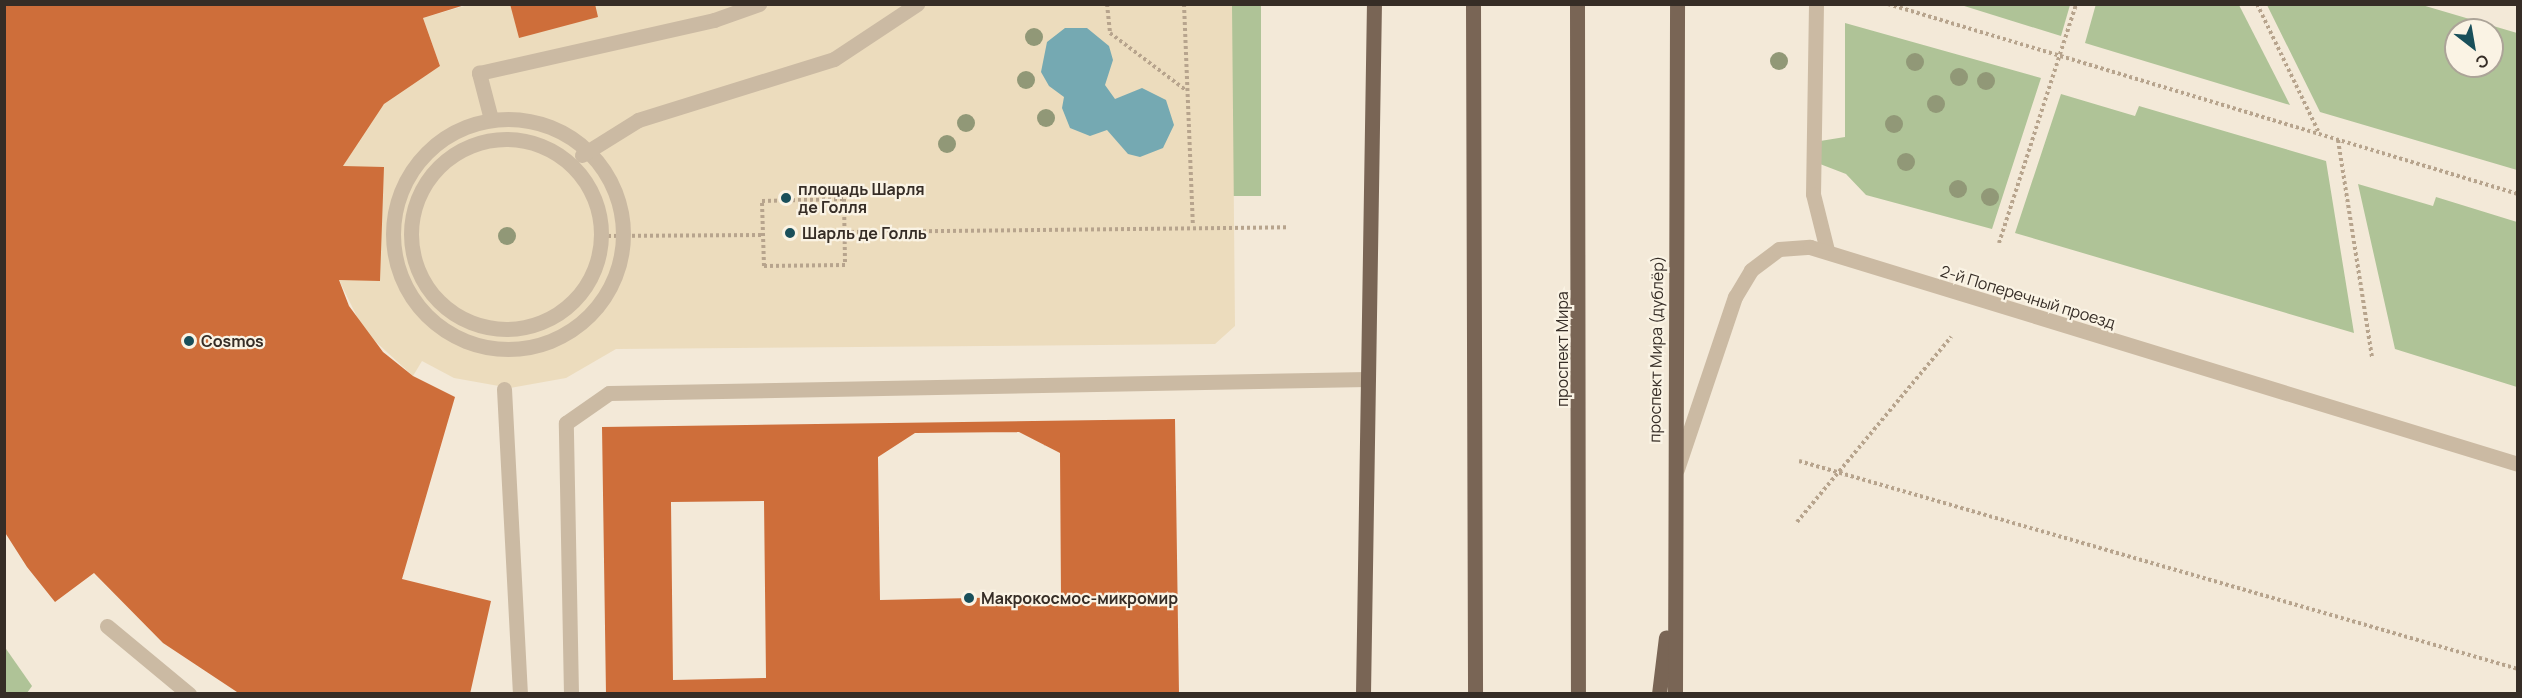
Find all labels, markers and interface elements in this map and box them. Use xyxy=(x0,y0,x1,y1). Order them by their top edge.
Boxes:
north arrow xyxy=(2444,18,2504,78)
text: С xyxy=(2472,49,2493,74)
place label: площадь Шарля де Голля xyxy=(798,179,925,217)
marker: площадь Шарля де Голля xyxy=(779,191,793,205)
place label: Шарль де Голль xyxy=(802,223,927,243)
marker: Шарль де Голль xyxy=(783,226,797,240)
street label: проспект Мира (дублёр) xyxy=(1645,255,1667,443)
street label: 2-й Поперечный проезд xyxy=(1938,261,2118,333)
street label: проспект Мира xyxy=(1552,291,1572,407)
place label: Cosmos xyxy=(201,331,264,351)
marker: Cosmos xyxy=(182,334,196,348)
place label: Макрокосмос-микромир xyxy=(981,588,1178,608)
marker: Макрокосмос-микромир xyxy=(962,591,976,605)

